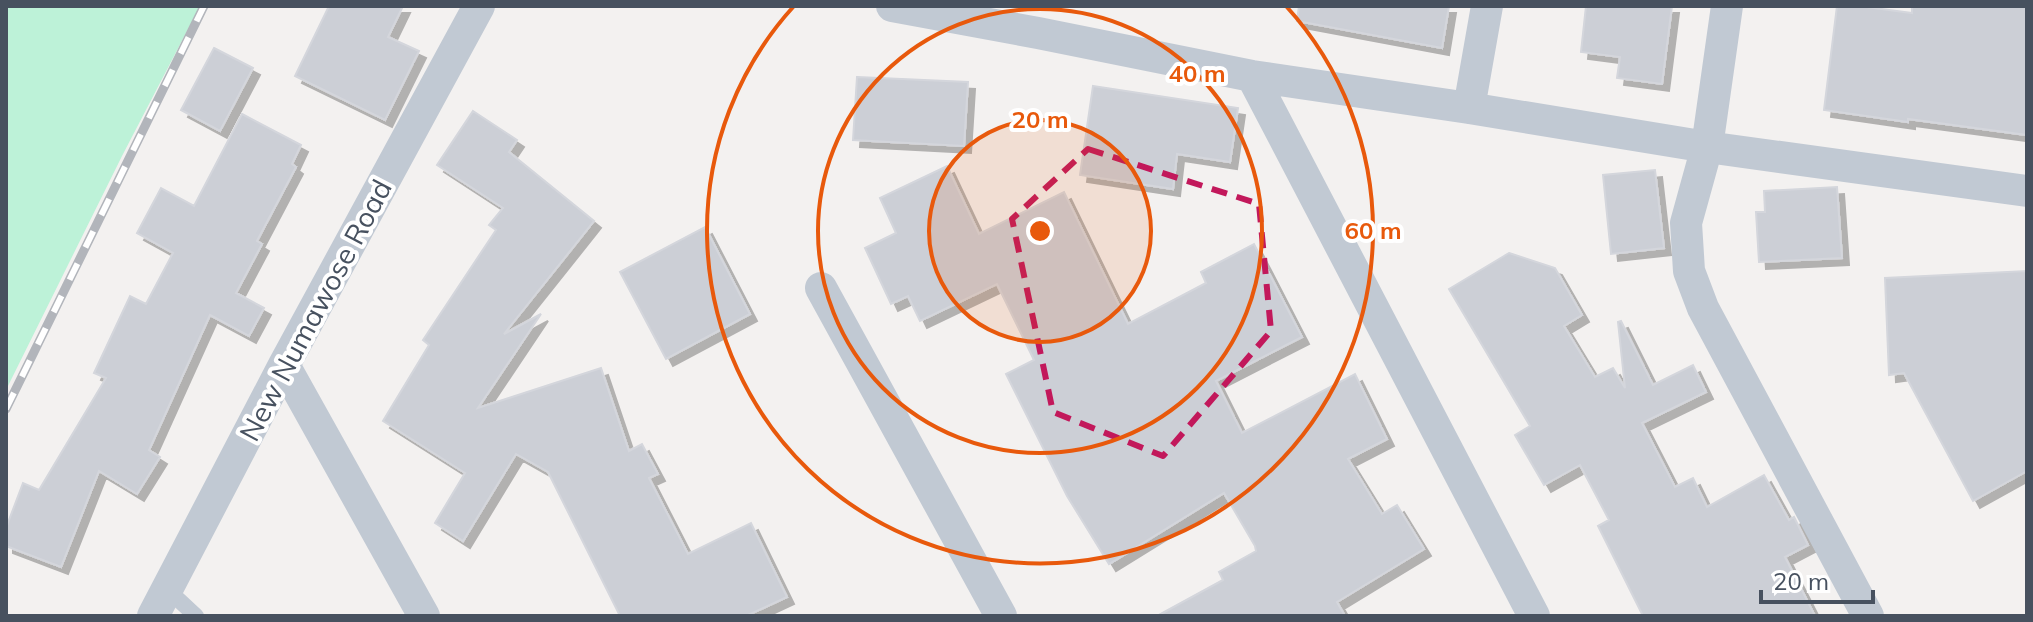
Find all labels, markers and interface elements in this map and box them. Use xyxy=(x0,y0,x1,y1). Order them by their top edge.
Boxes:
text: 40 m xyxy=(1169,58,1225,88)
text: 20 m xyxy=(1012,104,1068,134)
street label: New Numawose Road xyxy=(231,173,399,447)
text: 60 m xyxy=(1345,215,1401,245)
centre of rings xyxy=(1026,217,1054,245)
scale bar xyxy=(1761,554,1873,604)
text: 20 m xyxy=(1773,566,1829,596)

